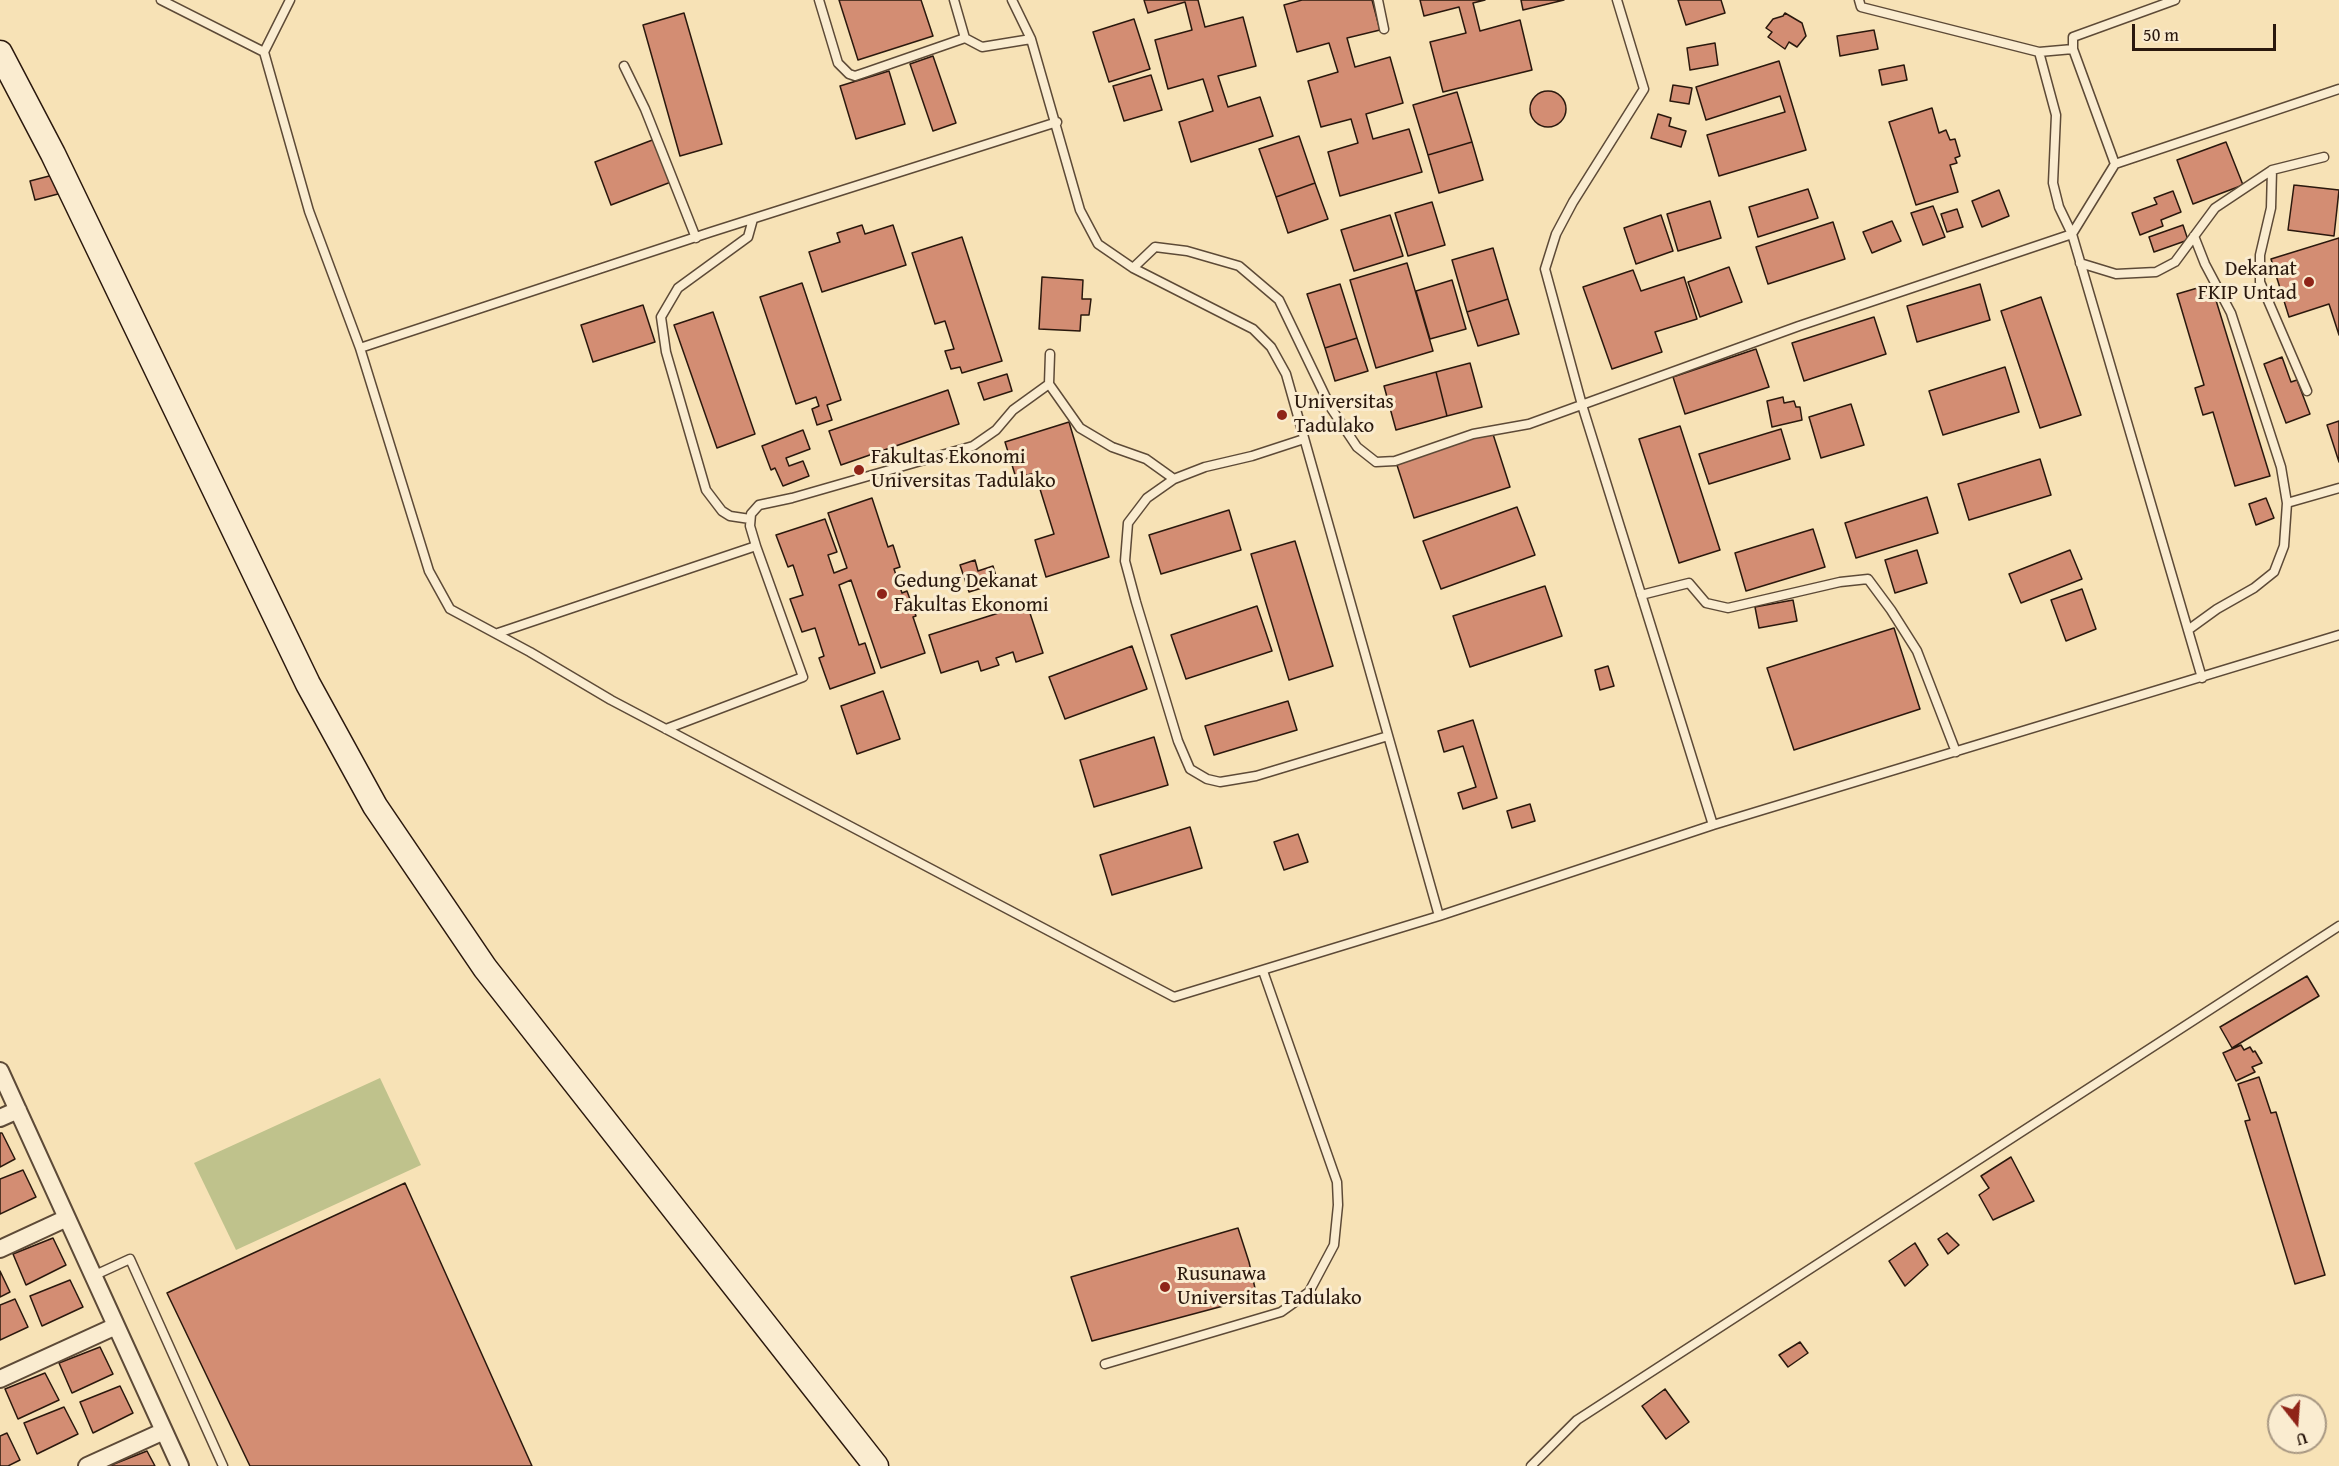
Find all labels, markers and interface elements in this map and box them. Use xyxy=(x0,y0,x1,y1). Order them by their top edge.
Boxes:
scale bar xyxy=(2135,12,2279,50)
text: 50 m xyxy=(2143,21,2179,48)
place label: Dekanat FKIP Untad xyxy=(2198,257,2297,307)
marker: Dekanat FKIP Untad xyxy=(2302,275,2316,289)
place label: Universitas Tadulako xyxy=(1294,390,1394,440)
marker: Universitas Tadulako xyxy=(1275,408,1289,422)
place label: Fakultas Ekonomi Universitas Tadulako xyxy=(871,445,1056,495)
marker: Fakultas Ekonomi Universitas Tadulako xyxy=(852,463,866,477)
place label: Gedung Dekanat Fakultas Ekonomi xyxy=(894,569,1049,619)
marker: Gedung Dekanat Fakultas Ekonomi xyxy=(875,587,889,601)
place label: Rusunawa Universitas Tadulako xyxy=(1177,1262,1362,1312)
marker: Rusunawa Universitas Tadulako xyxy=(1158,1280,1172,1294)
north arrow xyxy=(2267,1394,2327,1454)
text: U xyxy=(2293,1426,2310,1452)

